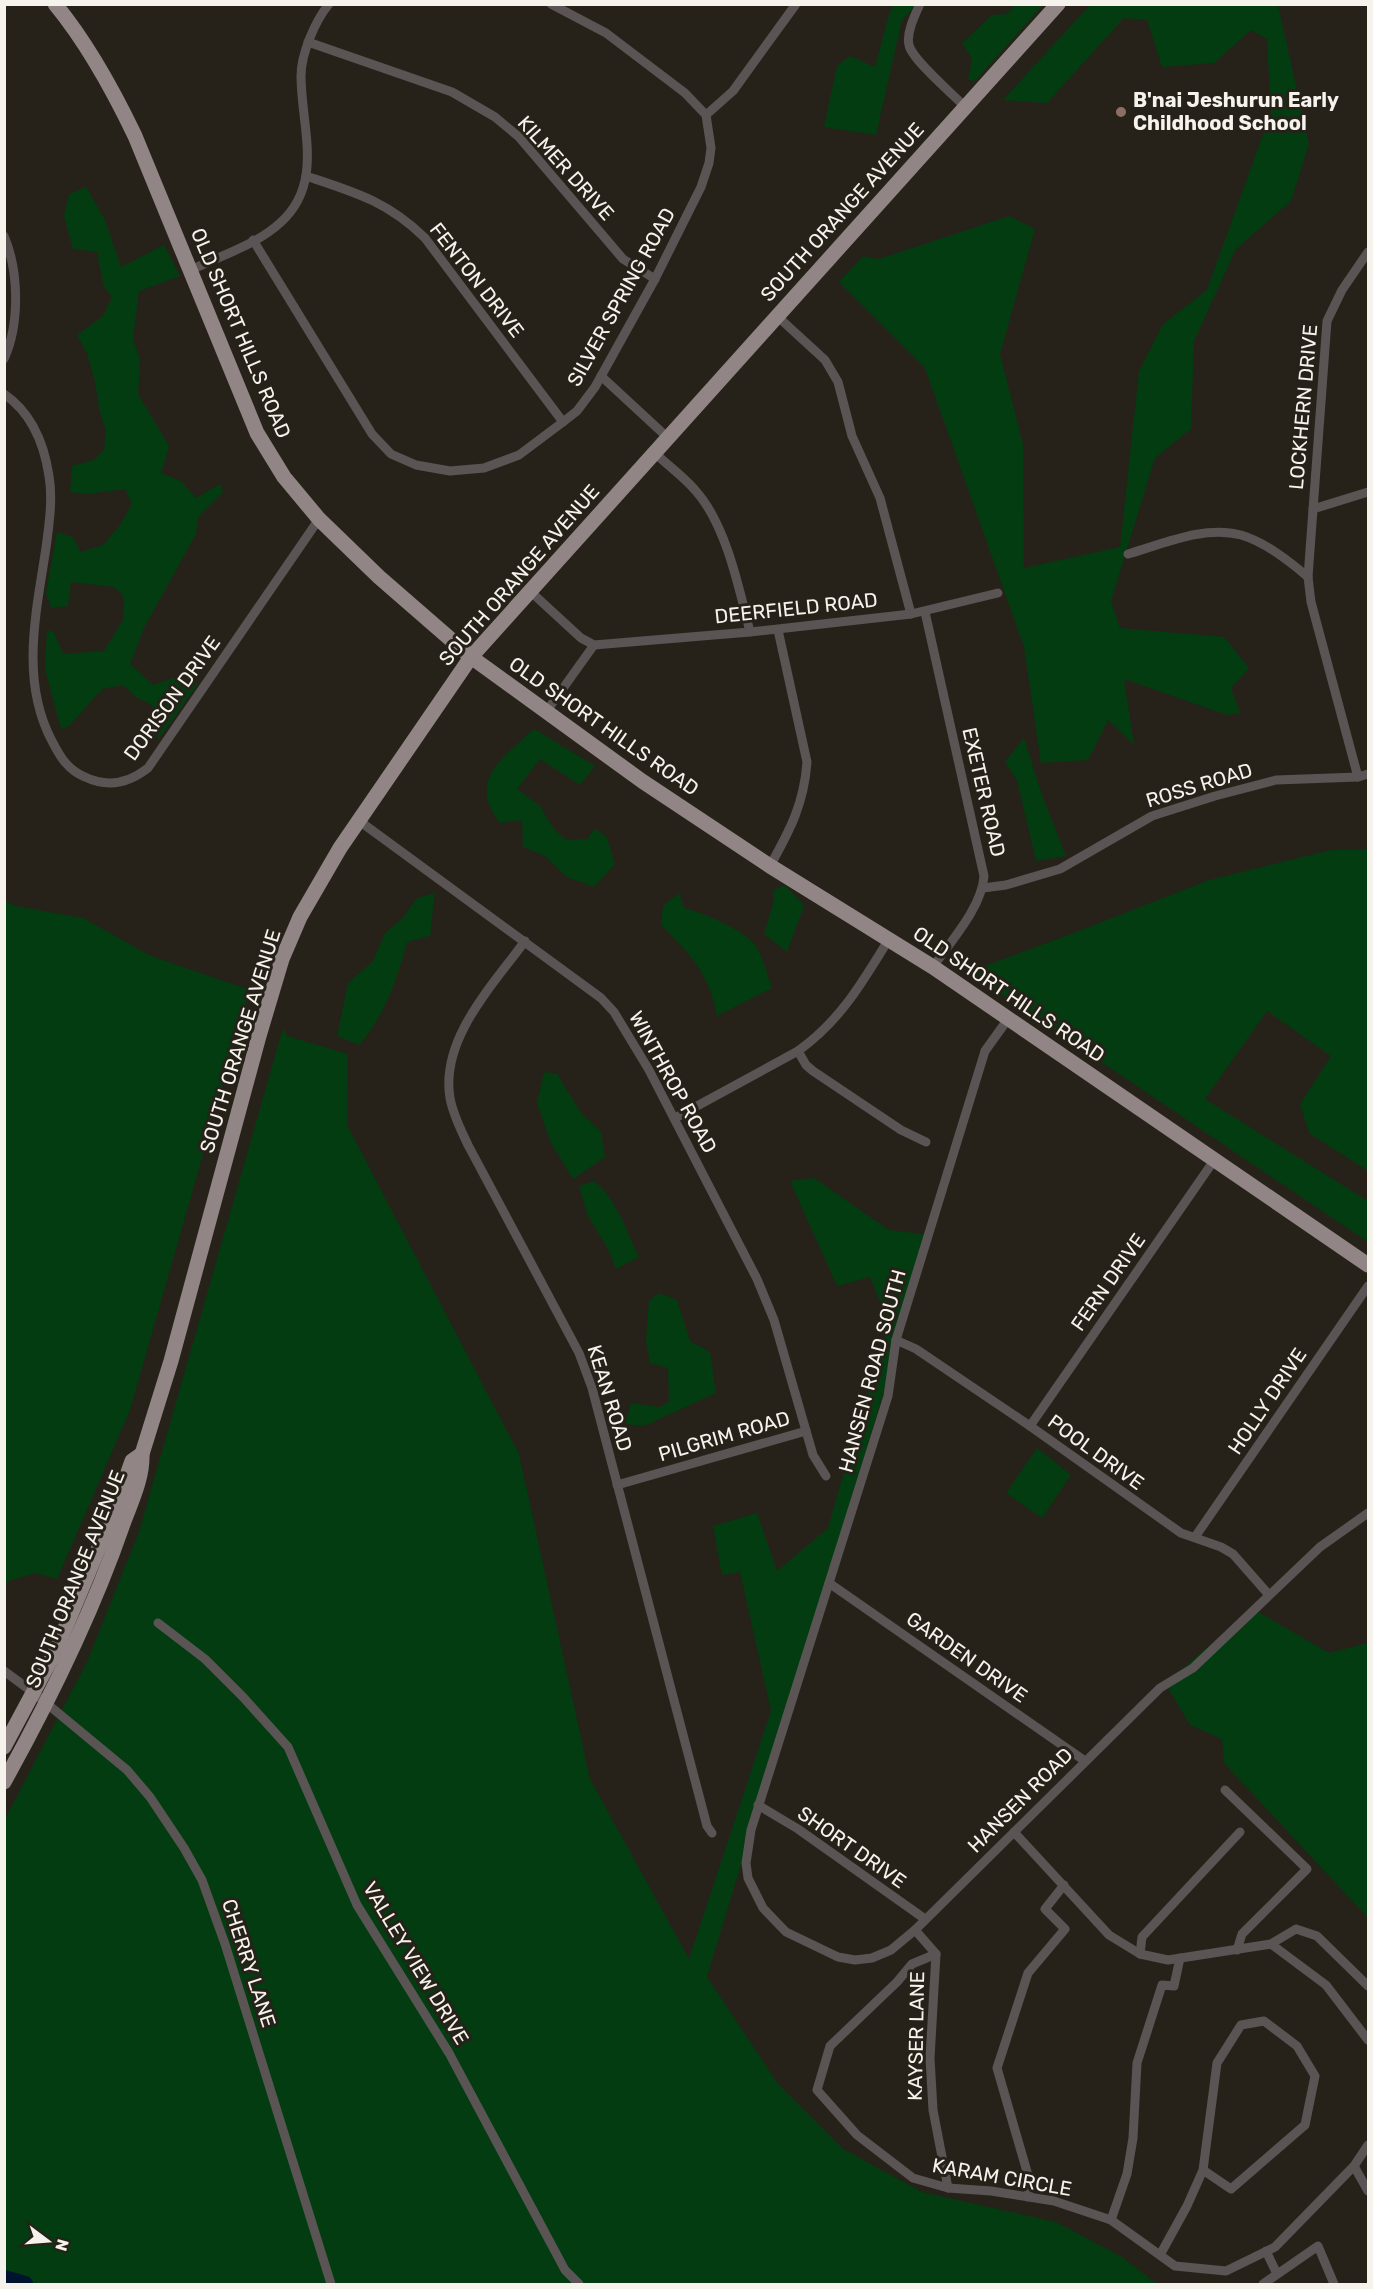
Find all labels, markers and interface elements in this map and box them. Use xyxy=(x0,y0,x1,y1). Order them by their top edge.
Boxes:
place label: B'nai Jeshurun Early Childhood School xyxy=(1133,88,1339,135)
marker: B'nai Jeshurun Early Childhood School xyxy=(1114,105,1128,119)
street label: KILMER DRIVE xyxy=(513,111,619,225)
street label: SOUTH ORANGE AVENUE xyxy=(755,118,929,306)
street label: SILVER SPRING ROAD xyxy=(562,204,680,390)
street label: FENTON DRIVE xyxy=(425,218,529,342)
street label: OLD SHORT HILLS ROAD xyxy=(186,224,296,442)
street label: LOCKHERN DRIVE xyxy=(1284,323,1322,491)
street label: SOUTH ORANGE AVENUE xyxy=(434,479,604,671)
street label: DEERFIELD ROAD xyxy=(713,588,879,628)
street label: DORISON DRIVE xyxy=(119,631,225,765)
street label: OLD SHORT HILLS ROAD xyxy=(505,651,703,801)
street label: EXETER ROAD xyxy=(957,725,1011,859)
street label: ROSS ROAD xyxy=(1143,757,1255,813)
street label: OLD SHORT HILLS ROAD xyxy=(909,921,1109,1067)
street label: SOUTH ORANGE AVENUE xyxy=(195,926,285,1156)
street label: WINTHROP ROAD xyxy=(624,1007,722,1157)
street label: FERN DRIVE xyxy=(1066,1229,1150,1335)
street label: HANSEN ROAD SOUTH xyxy=(833,1267,911,1475)
street label: KEAN ROAD xyxy=(582,1342,638,1454)
street label: HOLLY DRIVE xyxy=(1223,1343,1311,1459)
street label: PILGRIM ROAD xyxy=(655,1406,793,1466)
street label: POOL DRIVE xyxy=(1043,1409,1149,1495)
street label: SOUTH ORANGE AVENUE xyxy=(20,1467,130,1691)
street label: GARDEN DRIVE xyxy=(902,1606,1032,1708)
street label: HANSEN ROAD xyxy=(963,1743,1077,1857)
street label: SHORT DRIVE xyxy=(793,1801,911,1893)
street label: VALLEY VIEW DRIVE xyxy=(358,1877,474,2049)
street label: CHERRY LANE xyxy=(217,1896,281,2030)
street label: KAYSER LANE xyxy=(903,1971,929,2101)
street label: KARAM CIRCLE xyxy=(930,2153,1074,2201)
north arrow xyxy=(18,2211,78,2271)
text: N xyxy=(51,2237,73,2253)

